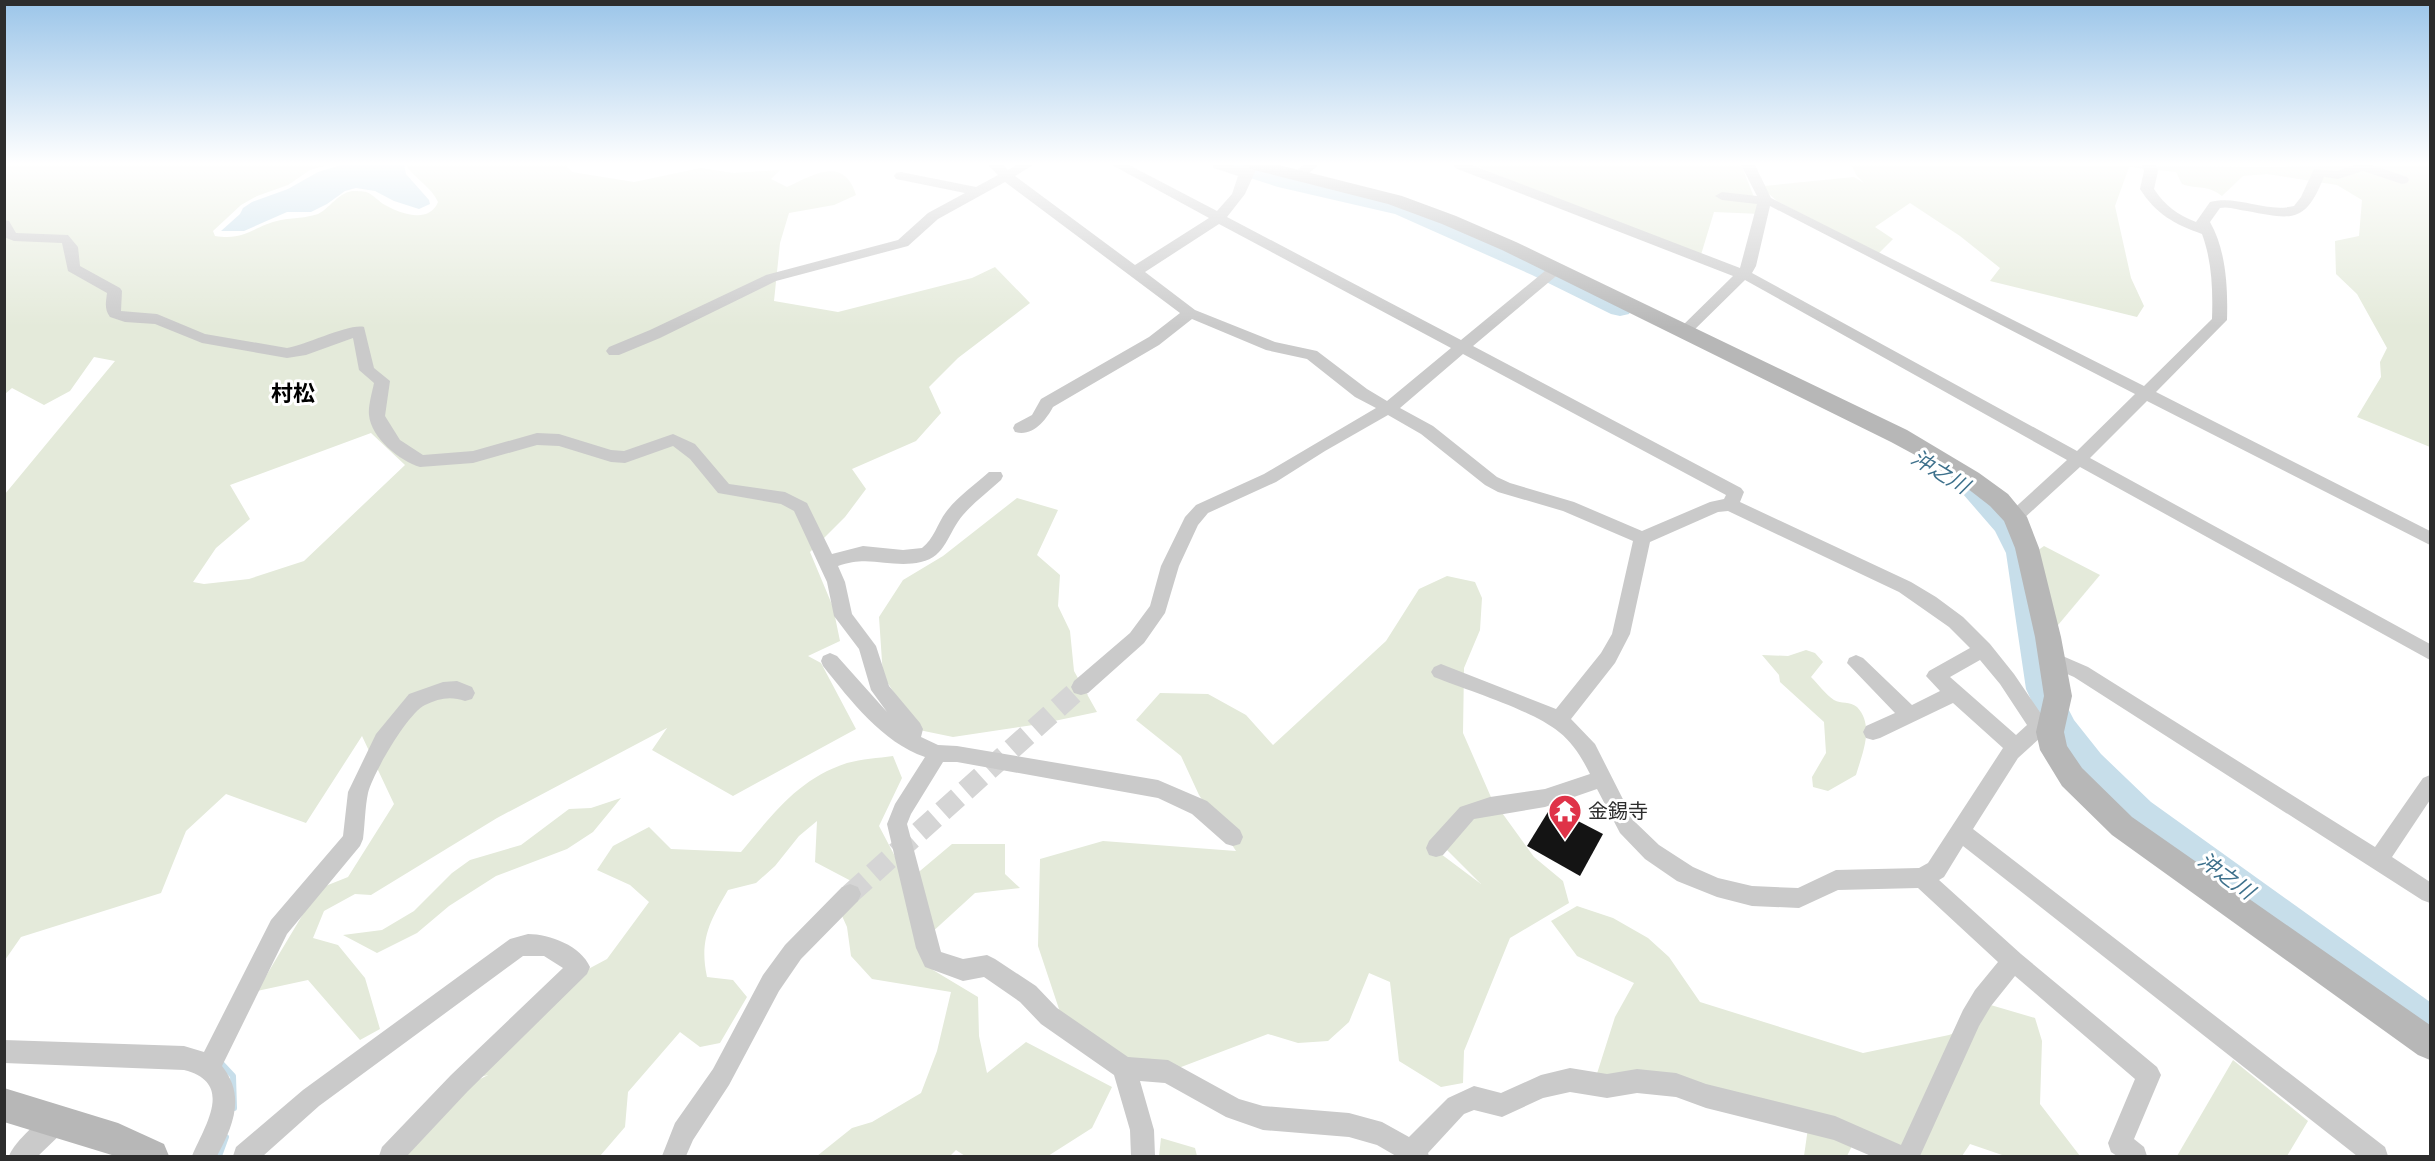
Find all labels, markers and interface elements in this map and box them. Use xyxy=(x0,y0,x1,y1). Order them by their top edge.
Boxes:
district label: 村松 xyxy=(271,380,315,407)
water label: 沖之川 xyxy=(1906,445,1975,500)
temple icon: 金錫寺 xyxy=(1547,793,1583,840)
place label: 金錫寺 xyxy=(1588,799,1648,823)
water label: 沖之川 xyxy=(2193,847,2261,906)

